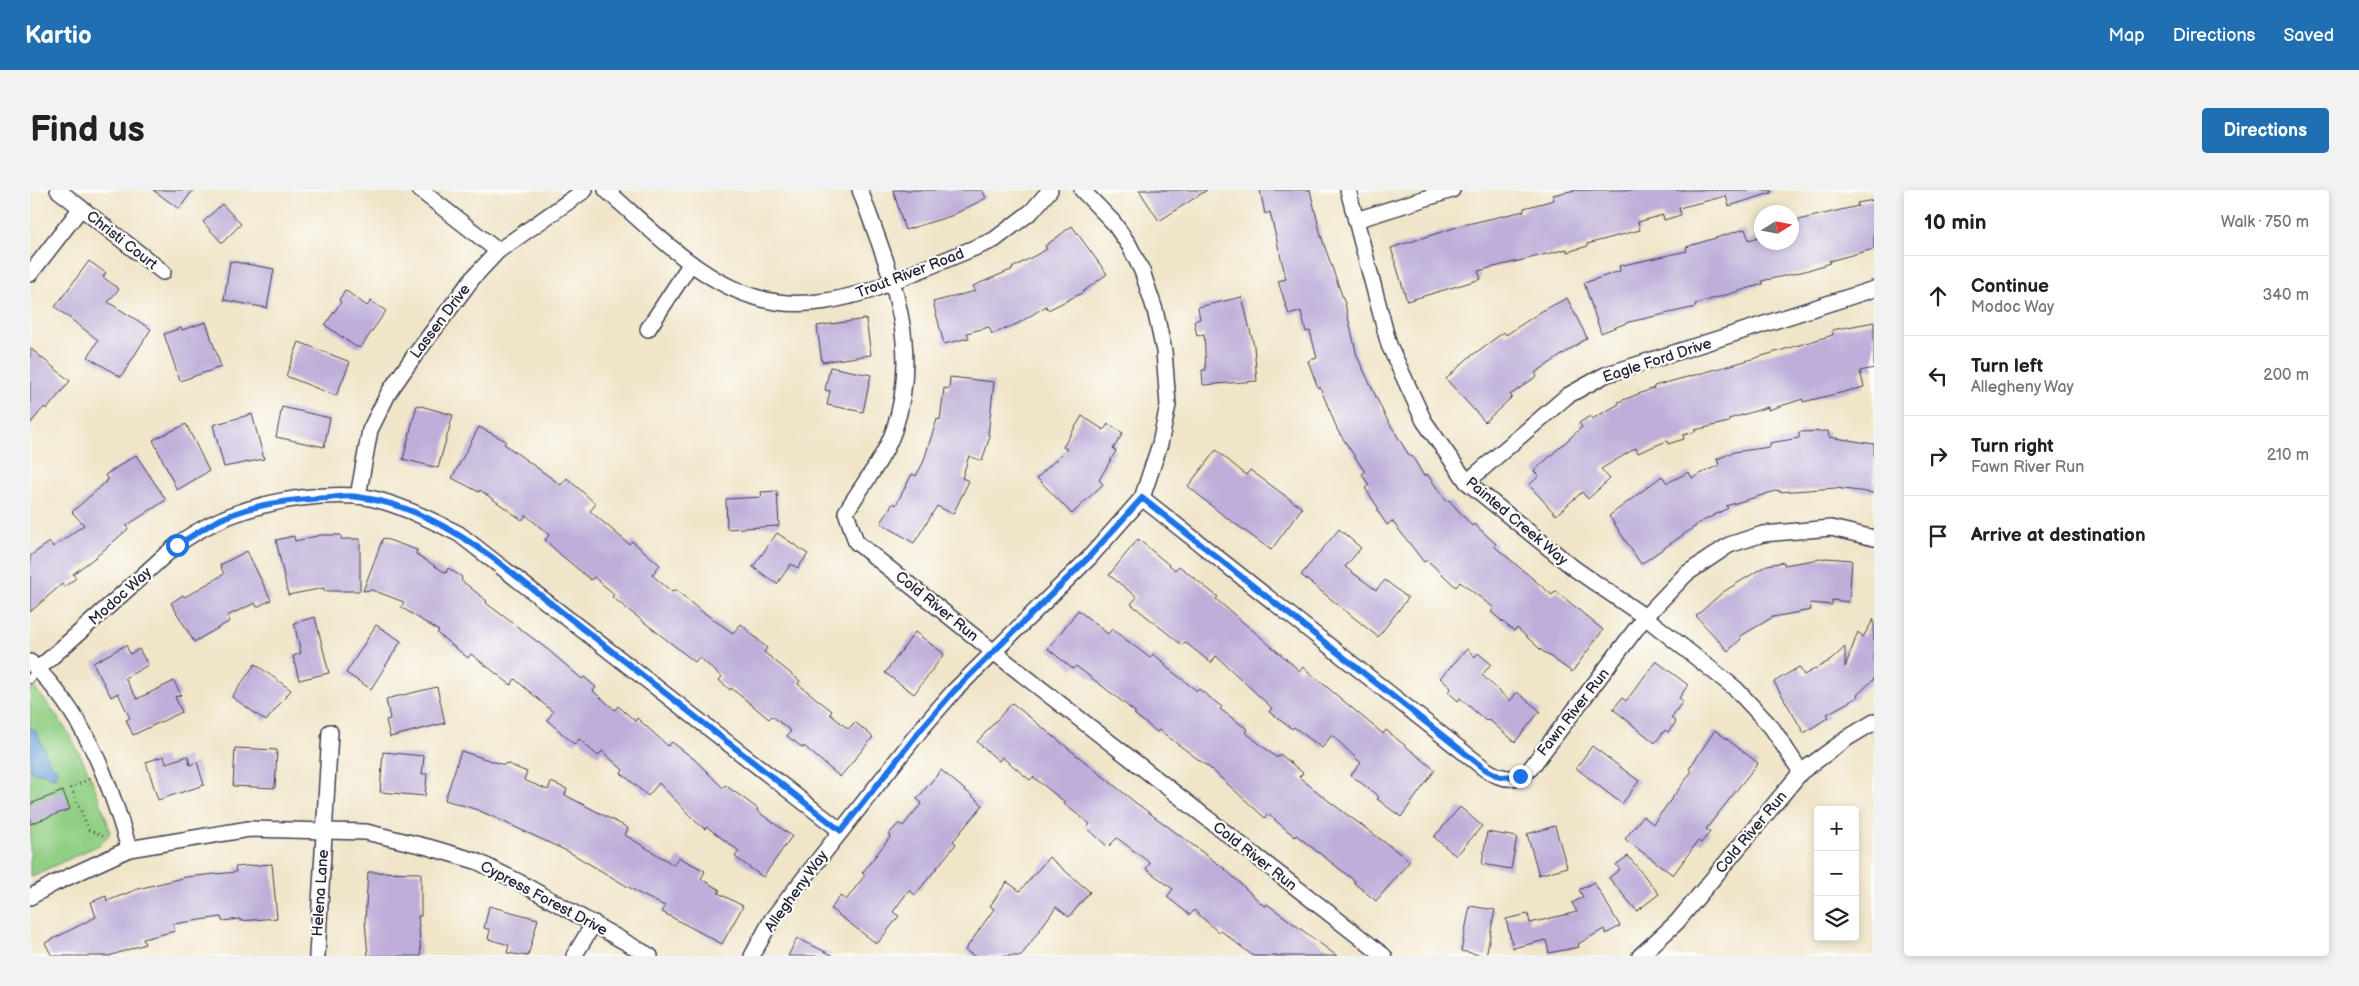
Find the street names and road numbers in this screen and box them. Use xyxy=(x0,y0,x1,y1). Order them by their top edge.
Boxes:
street label: Christi Court xyxy=(82,207,161,274)
street label: Trout River Road xyxy=(854,244,967,303)
street label: Lassen Drive xyxy=(406,280,475,362)
street label: Eagle Ford Drive xyxy=(1600,334,1714,387)
street label: Painted Creek Way xyxy=(1462,473,1572,570)
street label: Modoc Way xyxy=(85,563,156,630)
street label: Cold River Run xyxy=(891,567,982,646)
street label: Fawn River Run xyxy=(1533,665,1614,760)
street label: Cold River Run xyxy=(1711,787,1791,877)
street label: Cold River Run xyxy=(1209,818,1301,895)
street label: Allegheny Way xyxy=(760,847,833,936)
street label: Helena Lane xyxy=(308,849,333,937)
street label: Cypress Forest Drive xyxy=(477,857,611,940)

